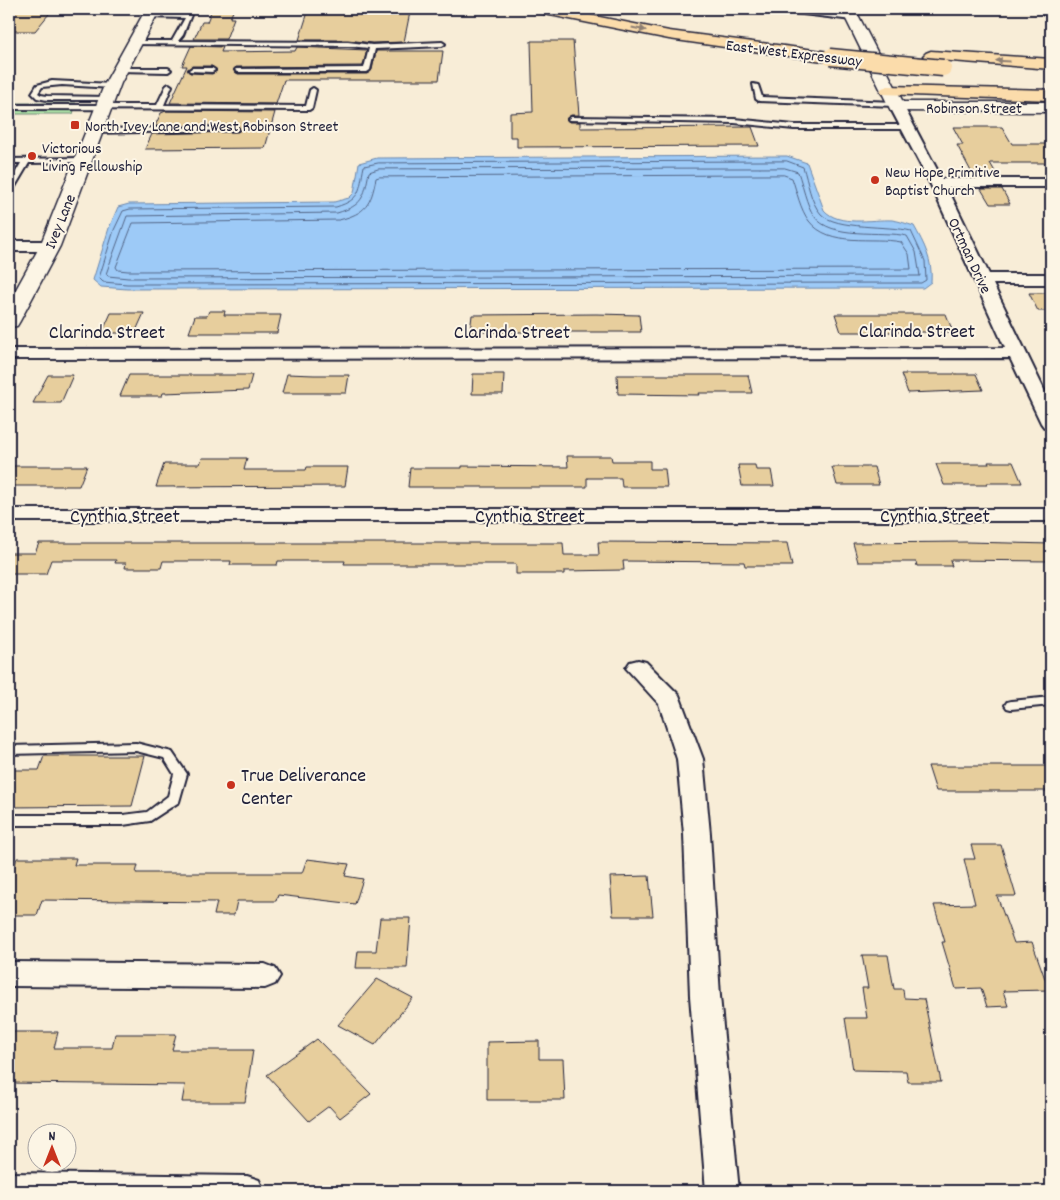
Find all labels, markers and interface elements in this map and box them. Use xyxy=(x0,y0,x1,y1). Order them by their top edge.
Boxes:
one-way arrow xyxy=(631,25,647,33)
street label: East-West Expressway xyxy=(724,35,863,74)
one-way arrow xyxy=(994,56,1010,64)
street label: Robinson Street xyxy=(926,98,1022,121)
place label: North Ivey Lane and West Robinson Street xyxy=(85,116,338,139)
marker: North Ivey Lane and West Robinson Street xyxy=(69,119,81,131)
place label: Victorious Living Fellowship xyxy=(42,138,143,179)
marker: Victorious Living Fellowship xyxy=(26,150,38,162)
place label: New Hope Primitive Baptist Church xyxy=(885,162,1000,203)
marker: New Hope Primitive Baptist Church xyxy=(869,174,881,186)
street label: Ivey Lane xyxy=(40,191,83,253)
street label: Ortman Drive xyxy=(941,214,996,298)
street label: Clarinda Street xyxy=(859,319,975,347)
street label: Clarinda Street xyxy=(49,320,165,348)
street label: Clarinda Street xyxy=(454,320,570,348)
street label: Cynthia Street xyxy=(70,504,180,532)
street label: Cynthia Street xyxy=(475,504,585,532)
street label: Cynthia Street xyxy=(880,504,990,532)
place label: True Deliverance Center xyxy=(241,763,366,814)
marker: True Deliverance Center xyxy=(225,779,237,791)
north arrow xyxy=(28,1122,78,1172)
text: N xyxy=(49,1127,56,1147)

